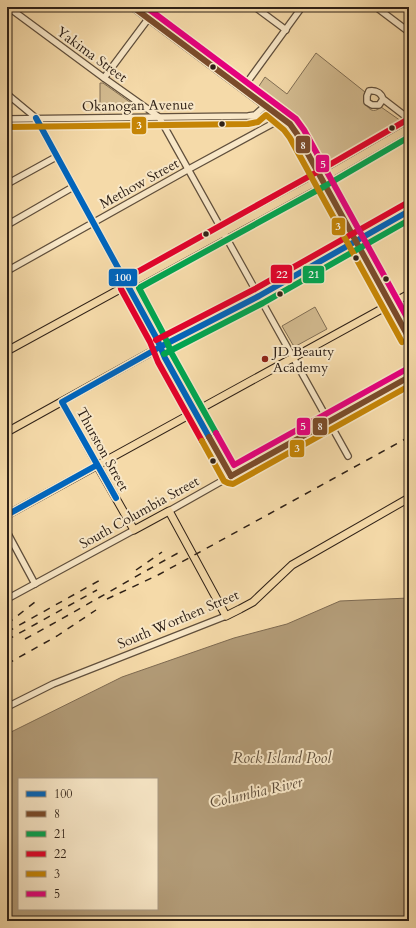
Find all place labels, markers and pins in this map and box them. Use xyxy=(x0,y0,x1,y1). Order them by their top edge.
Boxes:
unlabelled marker xyxy=(208,62,218,72)
unlabelled marker xyxy=(217,119,227,129)
unlabelled marker xyxy=(387,123,397,133)
unlabelled marker xyxy=(201,229,211,239)
unlabelled marker xyxy=(351,253,361,263)
unlabelled marker xyxy=(381,274,391,284)
unlabelled marker xyxy=(275,289,285,299)
place label: JD Beauty Academy xyxy=(271,342,335,377)
marker: JD Beauty Academy xyxy=(260,354,270,364)
unlabelled marker xyxy=(208,456,218,466)

